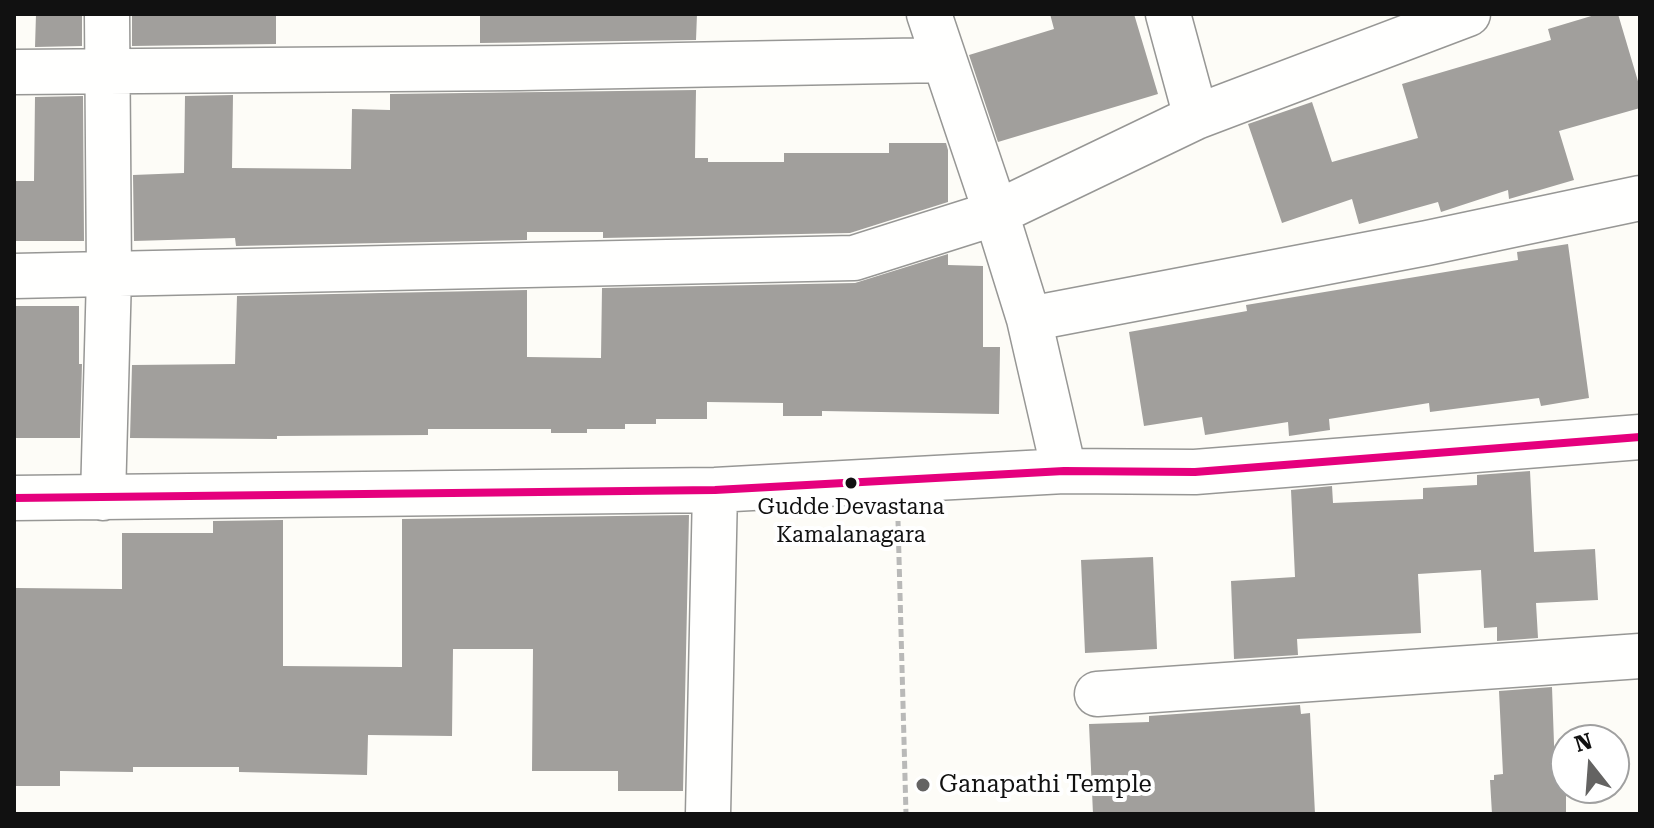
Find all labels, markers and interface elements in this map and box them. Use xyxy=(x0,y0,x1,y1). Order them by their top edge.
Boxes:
marker: Gudde Devastana Kamalanagara xyxy=(843,475,859,491)
place label: Gudde Devastana Kamalanagara xyxy=(757,495,945,546)
north arrow xyxy=(1550,724,1630,804)
text: N xyxy=(1572,728,1595,757)
place label: Ganapathi Temple xyxy=(939,771,1152,799)
marker: Ganapathi Temple xyxy=(914,776,932,794)

